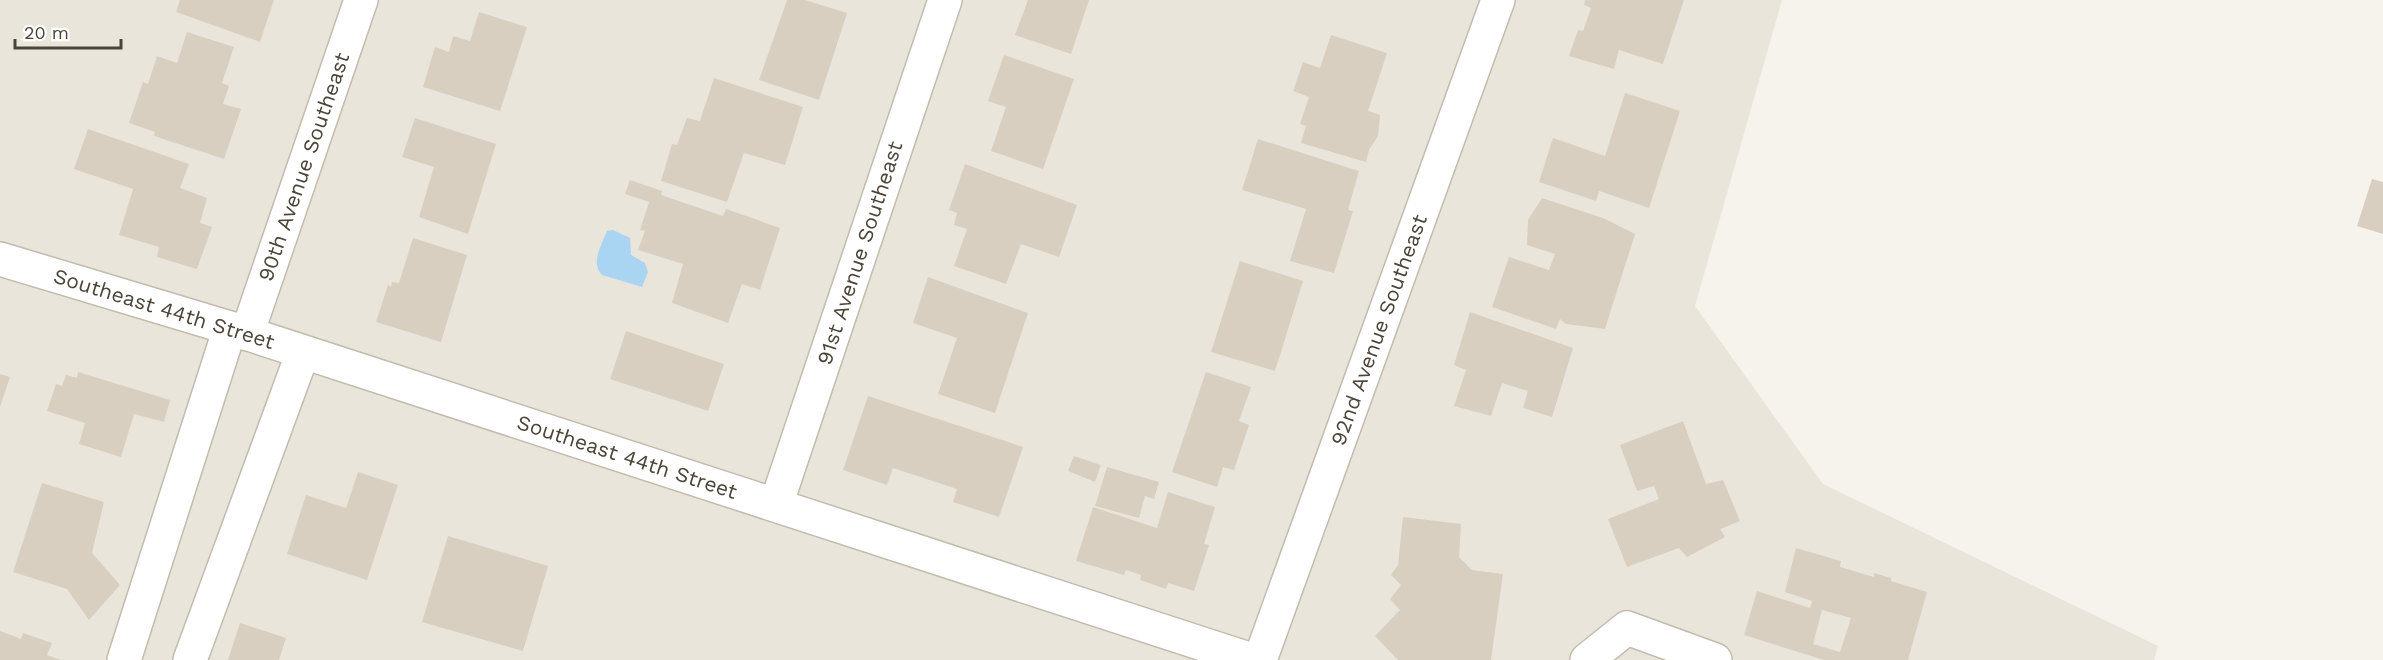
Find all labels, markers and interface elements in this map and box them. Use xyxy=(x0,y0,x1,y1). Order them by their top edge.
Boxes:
scale bar xyxy=(15,12,122,50)
text: 20 m xyxy=(24,22,69,43)
street label: 90th Avenue Southeast xyxy=(253,49,355,284)
street label: 91st Avenue Southeast xyxy=(812,138,908,368)
street label: 92nd Avenue Southeast xyxy=(1325,211,1432,449)
street label: Southeast 44th Street xyxy=(51,263,278,354)
street label: Southeast 44th Street xyxy=(514,409,740,504)

